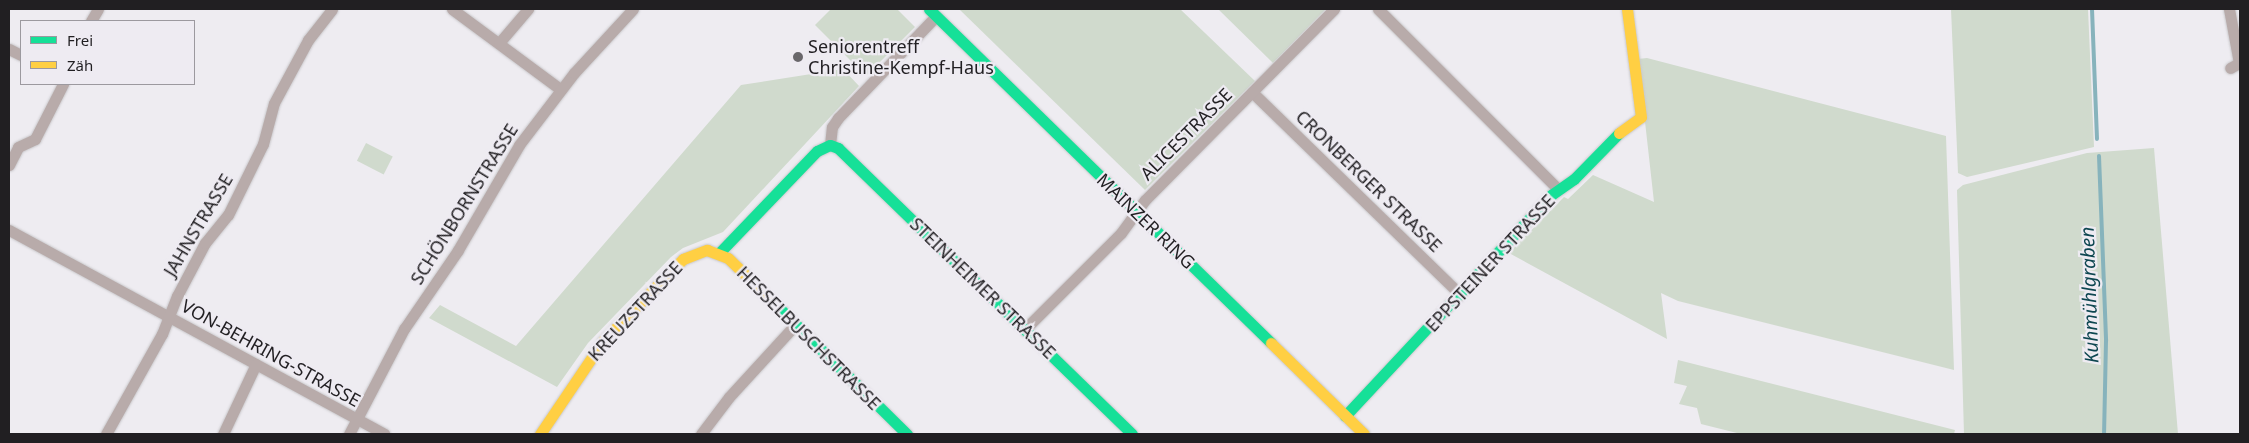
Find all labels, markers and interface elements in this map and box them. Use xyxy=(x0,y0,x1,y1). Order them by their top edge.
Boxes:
legend xyxy=(20,20,195,85)
text: Frei xyxy=(67,30,93,50)
place label: Seniorentreff Christine-Kempf-Haus xyxy=(808,36,994,78)
marker: Seniorentreff Christine-Kempf-Haus xyxy=(792,51,804,63)
text: Zäh xyxy=(67,55,93,75)
street label: ALICESTRASSE xyxy=(1136,84,1236,184)
street label: CRONBERGER STRASSE xyxy=(1292,106,1446,256)
street label: SCHÖNBORNSTRASSE xyxy=(406,120,522,288)
street label: MAINZER RING xyxy=(1093,169,1199,273)
street label: JAHNSTRASSE xyxy=(159,170,237,280)
street label: EPPSTEINER STRASSE xyxy=(1421,190,1559,336)
street label: STEINHEIMER STRASSE xyxy=(906,213,1060,363)
water label: Kuhmühlgraben xyxy=(2076,226,2104,364)
street label: KREUZSTRASSE xyxy=(583,257,687,365)
street label: HESSELBUSCHSTRASSE xyxy=(733,262,885,414)
street label: VON-BEHRING-STRASSE xyxy=(178,295,364,411)

